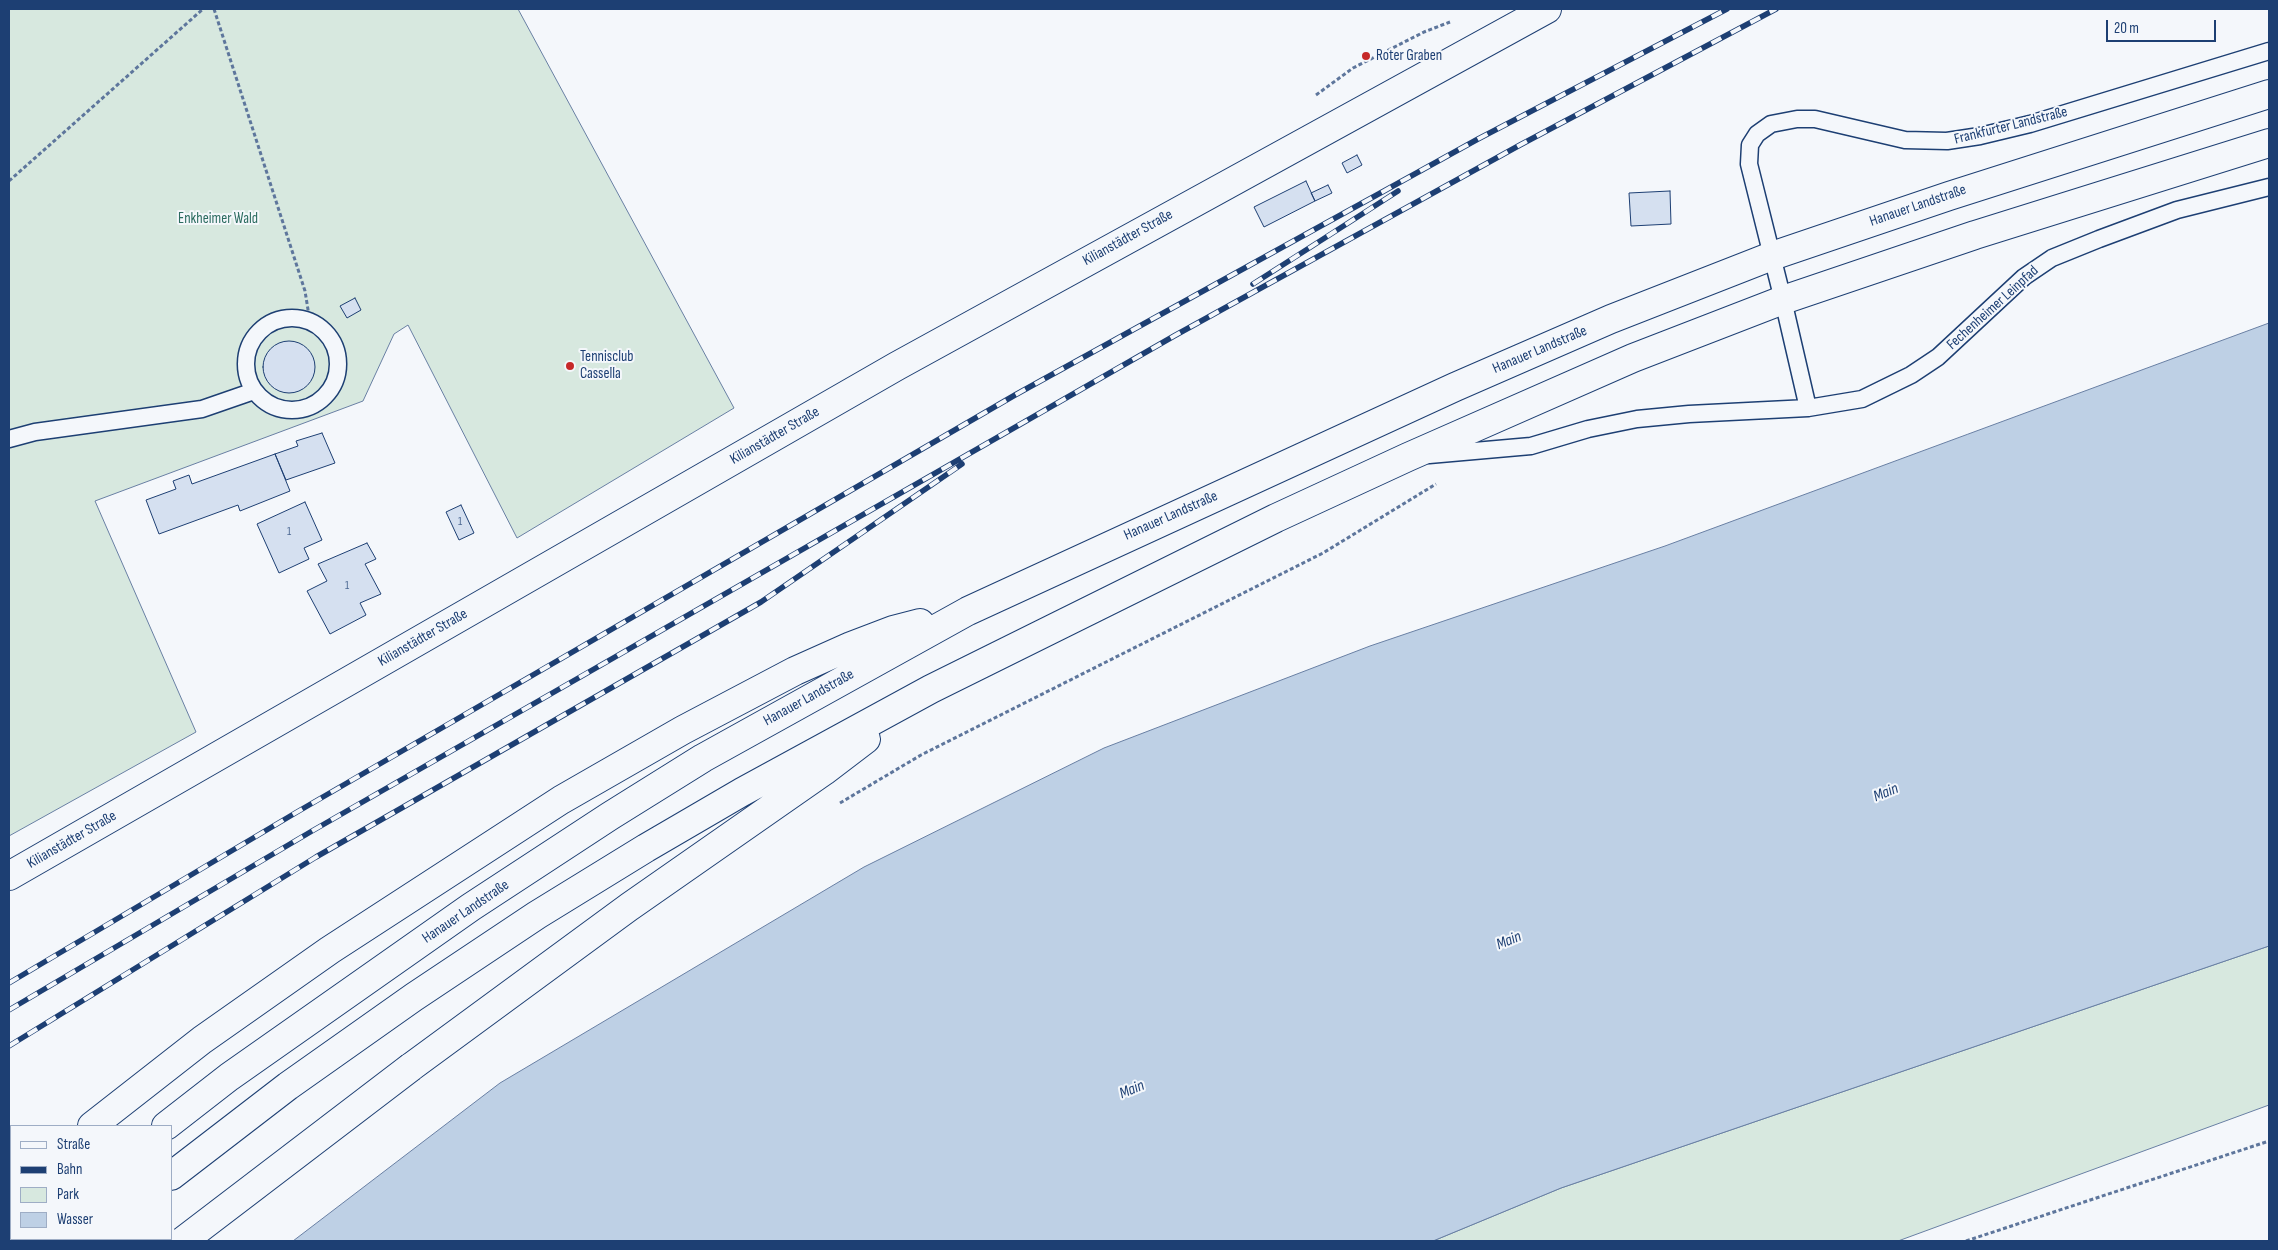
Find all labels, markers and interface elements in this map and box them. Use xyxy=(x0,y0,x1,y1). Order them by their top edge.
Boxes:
scale bar xyxy=(2108,10,2218,42)
text: 20 m xyxy=(2114,19,2139,38)
place label: Roter Graben xyxy=(1376,47,1442,65)
marker: Roter Graben xyxy=(1360,50,1372,62)
street label: Frankfurter Landstraße xyxy=(1953,103,2069,149)
street label: Hanauer Landstraße xyxy=(1867,181,1969,231)
street label: Kilianstädter Straße xyxy=(1080,206,1176,270)
park label: Enkheimer Wald xyxy=(178,210,258,228)
street label: Fechenheimer Leinpfad xyxy=(1944,262,2042,354)
street label: Hanauer Landstraße xyxy=(1490,322,1590,378)
place label: Tennisclub Cassella xyxy=(580,348,633,383)
marker: Tennisclub Cassella xyxy=(564,360,576,372)
street label: Kilianstädter Straße xyxy=(727,403,823,469)
street label: Hanauer Landstraße xyxy=(1121,487,1221,545)
house number: 1 xyxy=(458,515,462,529)
house number: 1 xyxy=(287,525,291,539)
house number: 1 xyxy=(345,579,349,593)
street label: Kilianstädter Straße xyxy=(375,605,471,671)
street label: Hanauer Landstraße xyxy=(761,666,857,730)
water label: Main xyxy=(1871,779,1901,807)
street label: Kilianstädter Straße xyxy=(24,807,120,873)
street label: Hanauer Landstraße xyxy=(419,876,513,948)
water label: Main xyxy=(1494,927,1524,955)
water label: Main xyxy=(1117,1076,1147,1104)
legend xyxy=(10,1125,172,1240)
text: Straße xyxy=(57,1135,90,1154)
text: Bahn xyxy=(57,1160,82,1179)
text: Park xyxy=(57,1185,79,1204)
text: Wasser xyxy=(57,1210,93,1229)

